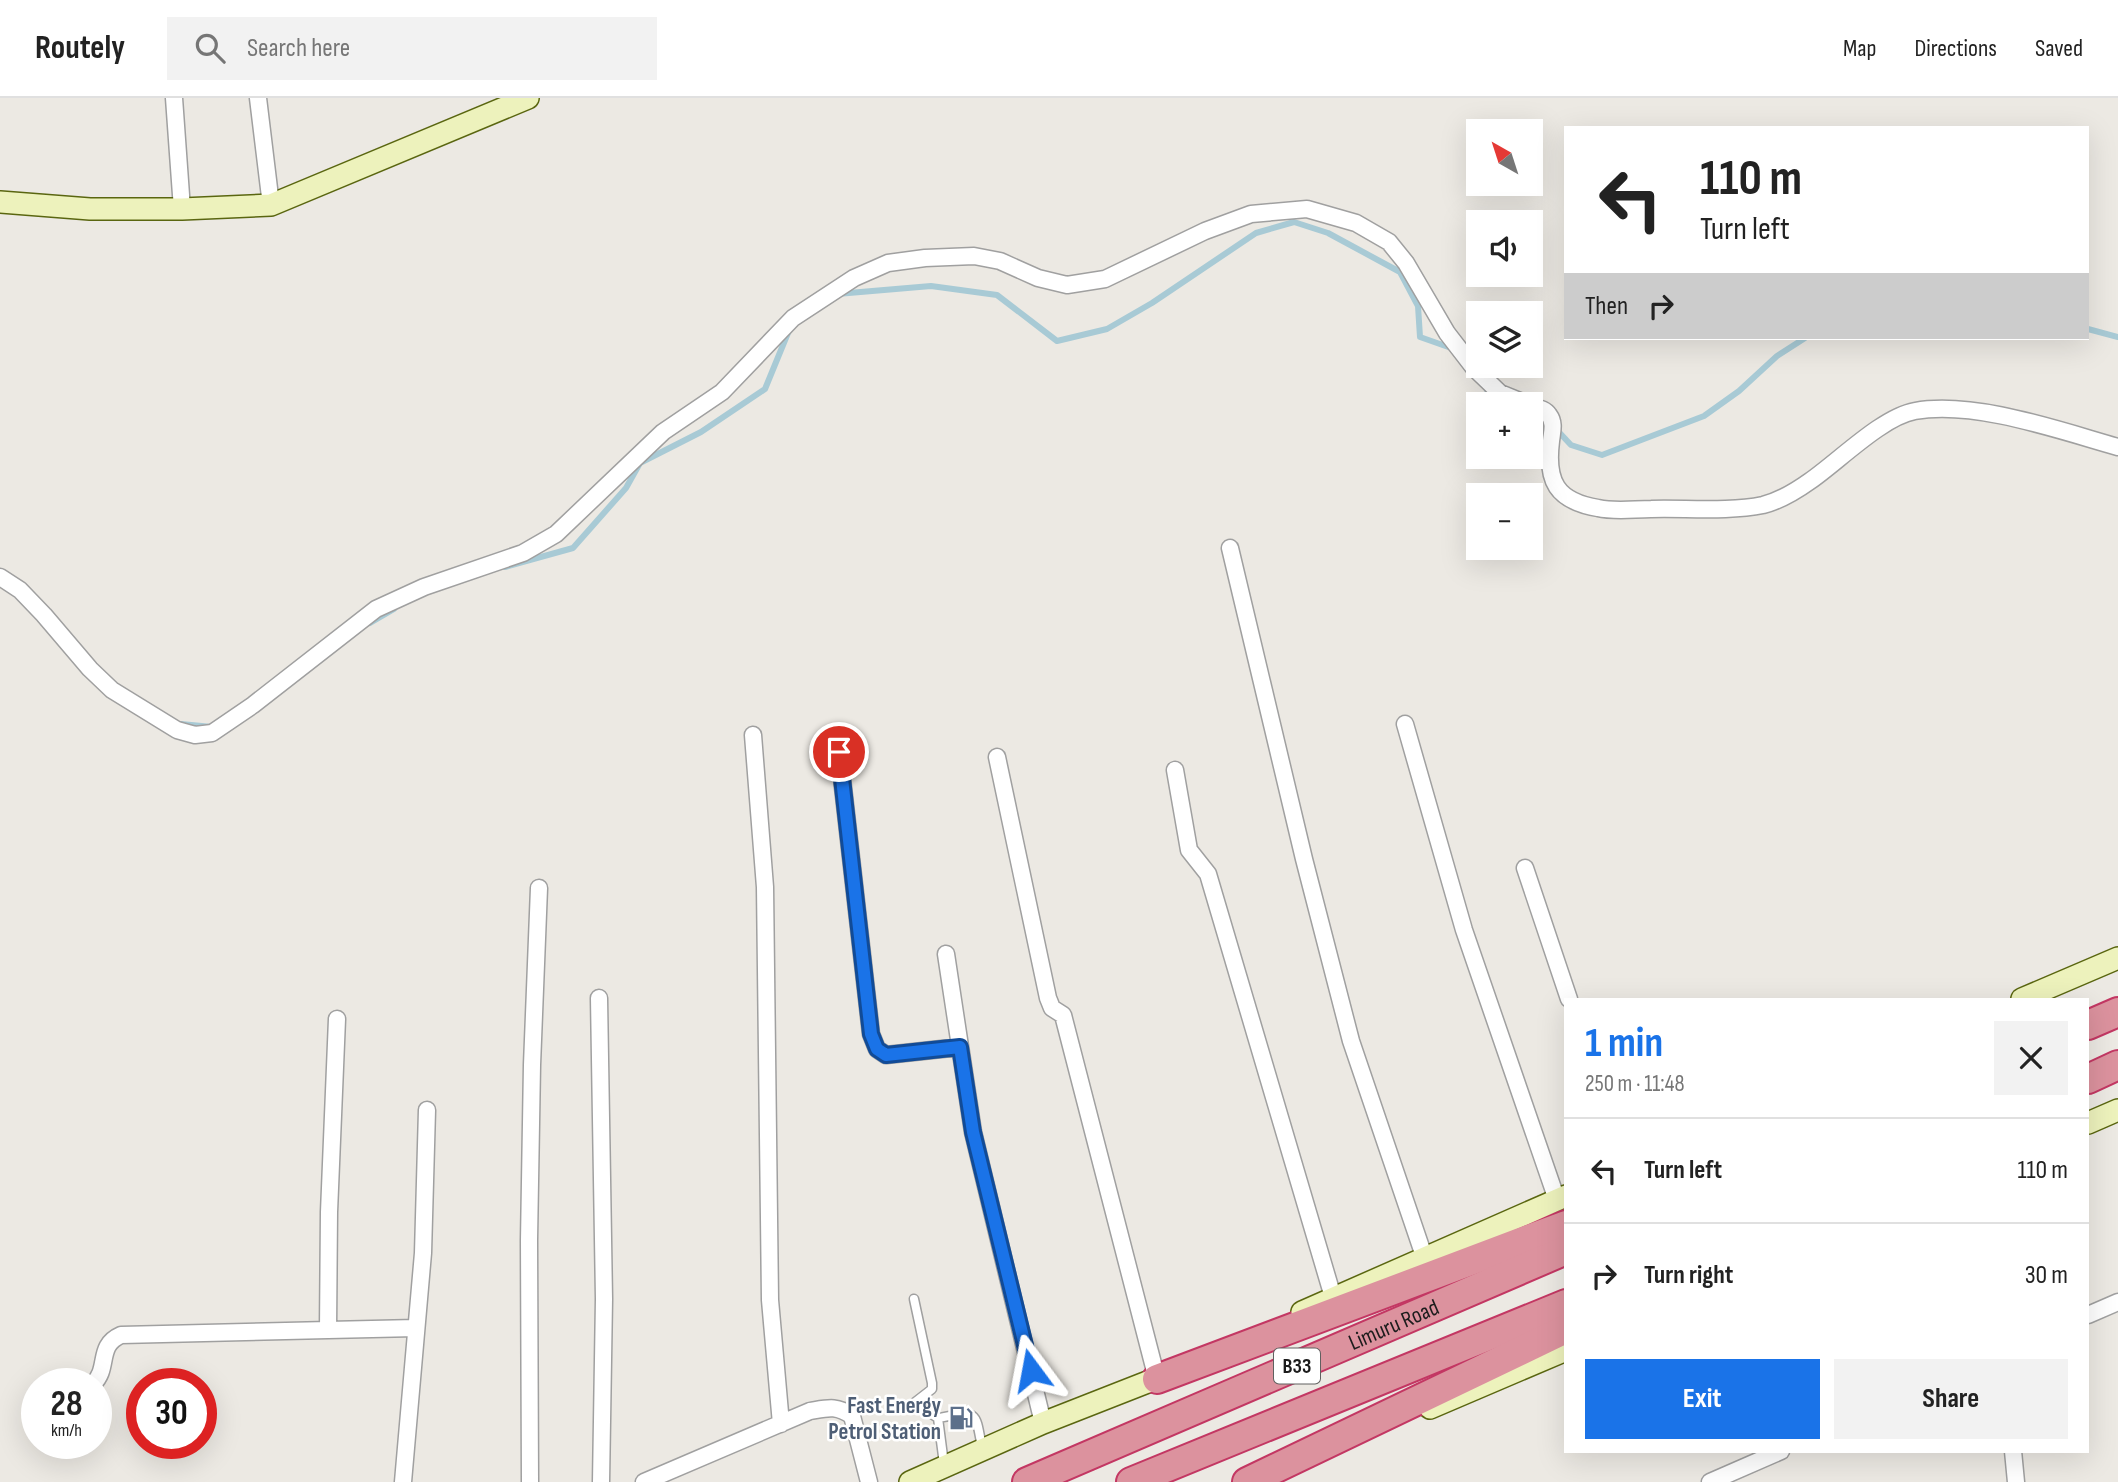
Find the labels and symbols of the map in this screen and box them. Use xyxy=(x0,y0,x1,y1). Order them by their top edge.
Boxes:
north arrow xyxy=(1466,119,1544,196)
pin xyxy=(809,722,869,782)
street label: Limuru Road xyxy=(1345,1293,1443,1357)
position arrow xyxy=(994,1333,1068,1407)
road number: B33 xyxy=(1274,1348,1320,1384)
speed limit sign: 30 xyxy=(126,1368,217,1459)
place label: Fast Energy Petrol Station xyxy=(828,1392,941,1446)
fuel station icon: Fast Energy Petrol Station xyxy=(947,1404,975,1432)

